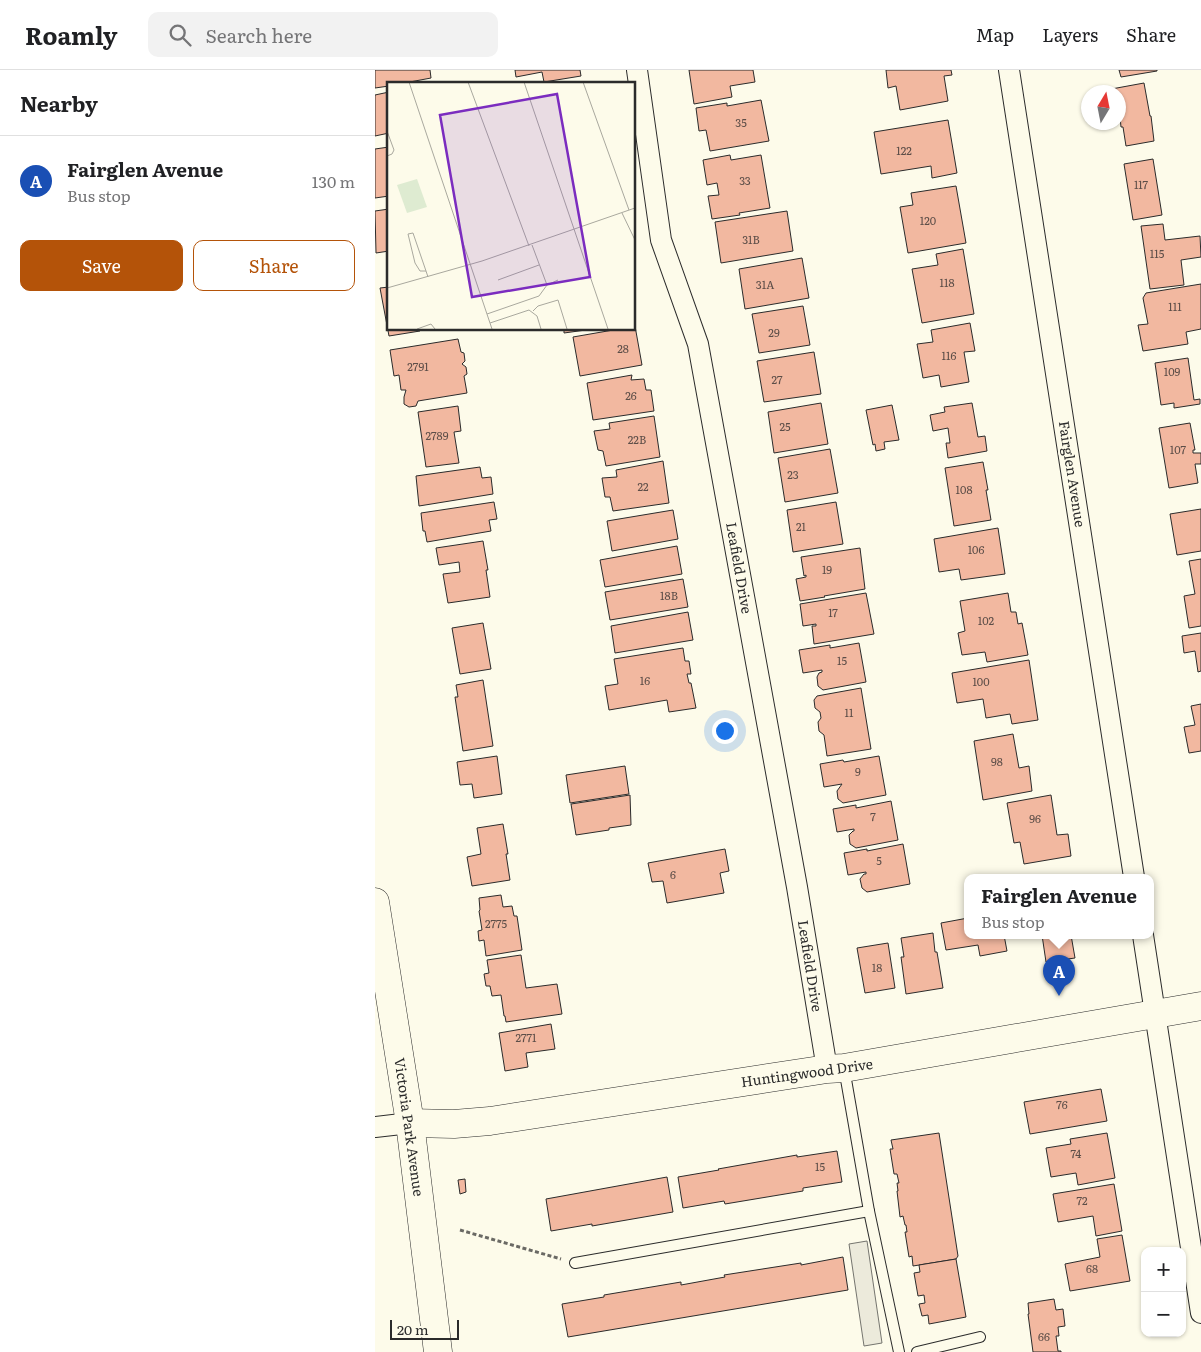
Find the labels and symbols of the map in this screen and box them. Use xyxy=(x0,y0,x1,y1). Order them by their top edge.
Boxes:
inset map xyxy=(387,82,635,330)
north arrow xyxy=(1081,85,1126,130)
house number: 35 xyxy=(735,114,747,130)
house number: 122 xyxy=(896,142,912,158)
house number: 33 xyxy=(739,172,751,188)
house number: 117 xyxy=(1134,176,1149,192)
house number: 120 xyxy=(920,212,936,228)
house number: 31B xyxy=(742,231,760,247)
house number: 115 xyxy=(1150,245,1165,261)
house number: 118 xyxy=(939,274,955,290)
house number: 31A xyxy=(756,276,774,292)
house number: 111 xyxy=(1168,298,1182,314)
house number: 29 xyxy=(768,324,780,340)
house number: 28 xyxy=(617,340,629,356)
house number: 116 xyxy=(942,347,957,363)
house number: 2791 xyxy=(407,358,429,374)
house number: 109 xyxy=(1164,363,1181,379)
house number: 27 xyxy=(771,371,783,387)
house number: 26 xyxy=(625,387,637,403)
house number: 25 xyxy=(779,418,791,434)
street label: Fairglen Avenue xyxy=(1055,419,1091,528)
house number: 2789 xyxy=(426,427,449,443)
house number: 22B xyxy=(628,431,646,447)
house number: 107 xyxy=(1170,441,1187,457)
house number: 23 xyxy=(787,466,799,482)
house number: 22 xyxy=(637,478,649,494)
house number: 108 xyxy=(956,481,972,497)
house number: 21 xyxy=(796,518,807,534)
street label: Leafield Drive xyxy=(722,521,758,615)
house number: 106 xyxy=(968,541,984,557)
house number: 19 xyxy=(822,561,832,577)
house number: 18B xyxy=(660,587,678,603)
house number: 17 xyxy=(828,604,838,620)
house number: 102 xyxy=(978,612,995,628)
house number: 15 xyxy=(837,652,847,668)
house number: 16 xyxy=(640,672,650,688)
house number: 100 xyxy=(972,673,990,689)
house number: 11 xyxy=(845,704,854,720)
your location xyxy=(712,718,738,744)
house number: 98 xyxy=(991,753,1003,769)
house number: 9 xyxy=(855,763,861,779)
house number: 7 xyxy=(870,808,876,824)
house number: 96 xyxy=(1029,810,1041,826)
house number: 5 xyxy=(876,852,882,868)
house number: 6 xyxy=(670,866,676,882)
house number: 2775 xyxy=(485,915,507,931)
street label: Leafield Drive xyxy=(794,919,828,1013)
pin: A xyxy=(1043,955,1075,996)
house number: 18 xyxy=(872,959,882,975)
house number: 2771 xyxy=(515,1029,537,1045)
street label: Huntingwood Drive xyxy=(740,1053,874,1091)
street label: Victoria Park Avenue xyxy=(390,1056,430,1197)
house number: 76 xyxy=(1056,1096,1068,1112)
house number: 74 xyxy=(1071,1145,1081,1161)
house number: 15 xyxy=(815,1158,825,1174)
house number: 72 xyxy=(1076,1192,1088,1208)
house number: 68 xyxy=(1086,1260,1098,1276)
scale bar xyxy=(390,1317,459,1340)
house number: 66 xyxy=(1038,1328,1050,1344)

